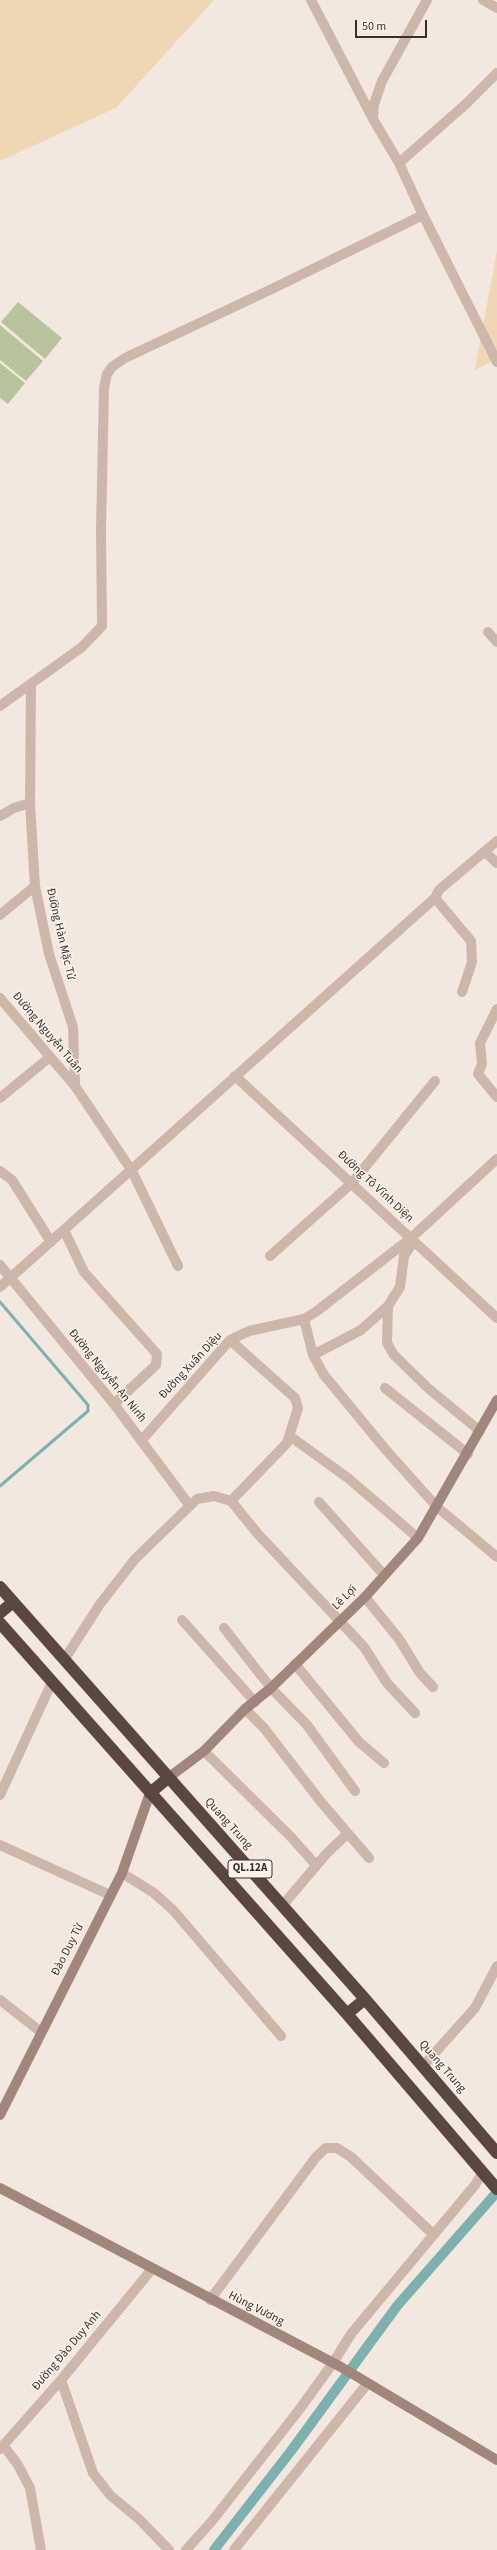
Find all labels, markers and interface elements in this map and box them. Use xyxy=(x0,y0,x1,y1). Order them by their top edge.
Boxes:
scale bar xyxy=(357,12,429,38)
text: 50 m xyxy=(362,18,386,35)
street label: Đường Hàn Mặc Tử xyxy=(42,887,78,981)
street label: Đường Nguyễn Tuân xyxy=(9,989,85,1077)
street label: Đường Tô Vĩnh Diện xyxy=(334,1148,416,1226)
street label: Đường Nguyễn An Ninh xyxy=(65,1326,149,1426)
street label: Đường Xuân Diệu xyxy=(156,1330,226,1402)
street label: Lê Lợi xyxy=(330,1583,360,1613)
street label: Quang Trung xyxy=(201,1795,255,1853)
road number: QL.12A xyxy=(228,1860,272,1878)
street label: Đào Duy Từ xyxy=(49,1921,87,1979)
street label: Quang Trung xyxy=(415,2038,469,2096)
street label: Hùng Vương xyxy=(226,2289,286,2329)
street label: Đường Đào Duy Anh xyxy=(29,2308,105,2394)

